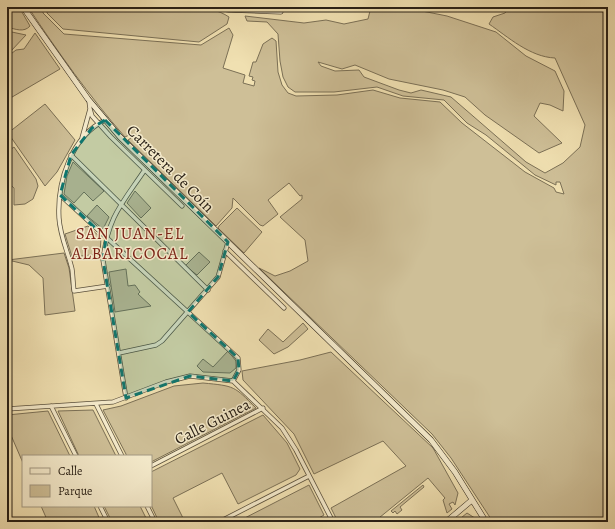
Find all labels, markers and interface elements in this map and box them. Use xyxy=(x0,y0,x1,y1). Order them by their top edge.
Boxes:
street label: Carretera de Coín xyxy=(122,120,219,218)
district label: SAN JUAN-EL ALBARICOCAL xyxy=(70,222,189,265)
street label: Calle Guinea xyxy=(171,393,255,450)
legend xyxy=(22,455,152,507)
text: Calle xyxy=(58,463,82,479)
text: Parque xyxy=(58,483,93,499)

